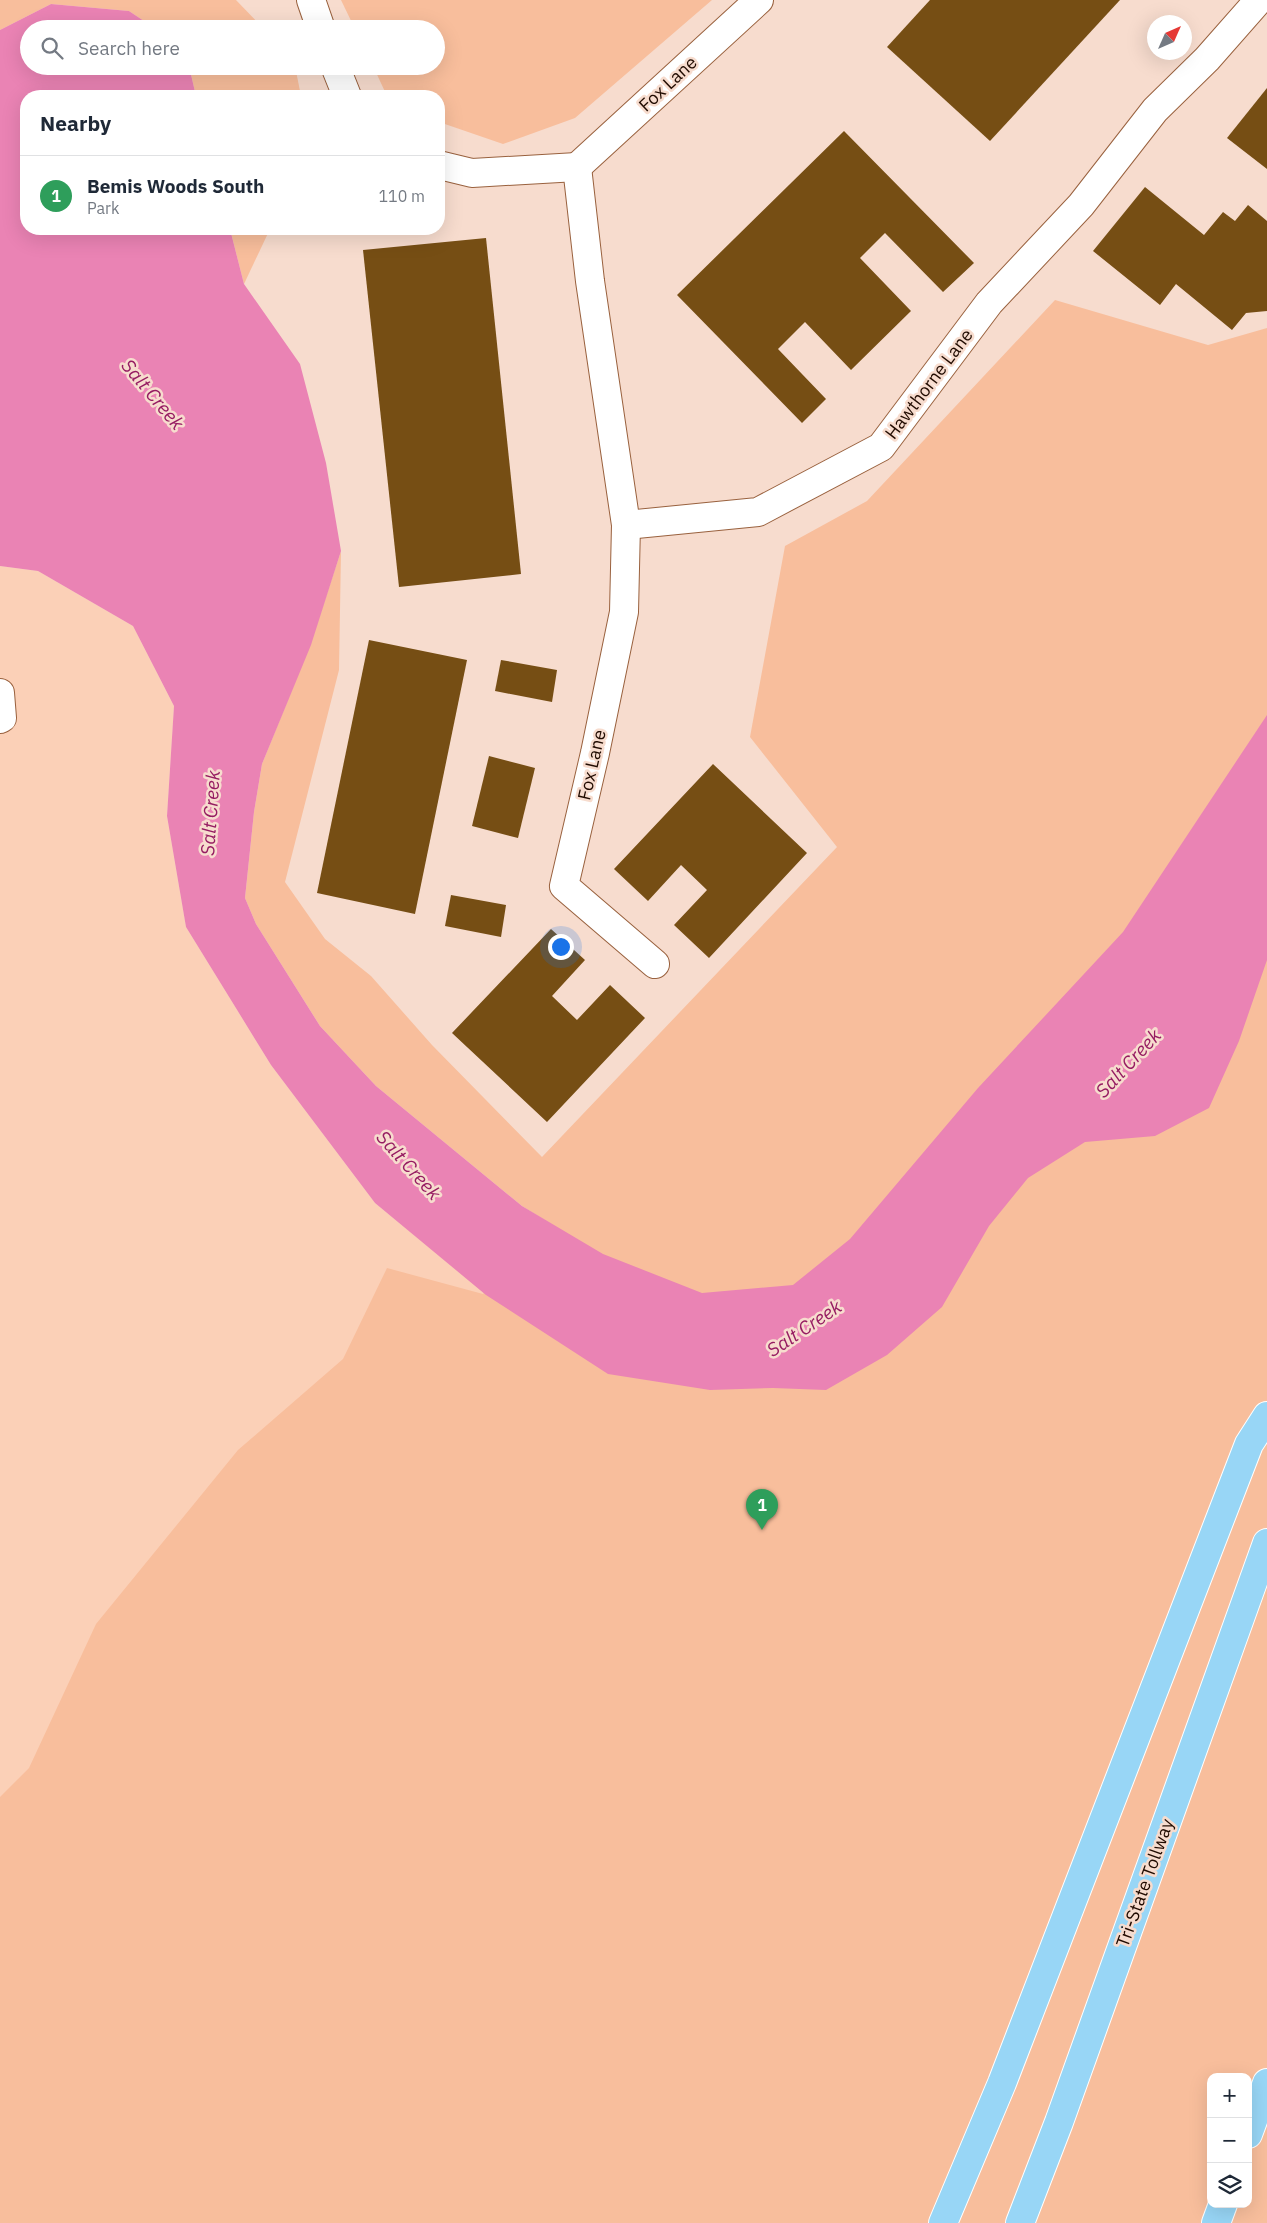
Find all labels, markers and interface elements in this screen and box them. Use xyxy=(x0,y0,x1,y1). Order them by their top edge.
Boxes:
north arrow xyxy=(1147,15,1192,60)
search box xyxy=(20,20,445,75)
icon: search xyxy=(38,34,66,62)
text: Search here xyxy=(78,36,180,60)
street label: Fox Lane xyxy=(634,51,702,116)
text: Nearby xyxy=(40,109,111,137)
text: Bemis Woods South xyxy=(87,174,264,198)
text: 1 xyxy=(51,186,61,206)
text: 110 m xyxy=(378,186,425,206)
text: Park xyxy=(87,198,119,218)
street label: Hawthorne Lane xyxy=(880,324,978,443)
water label: Salt Creek xyxy=(116,354,190,435)
street label: Fox Lane xyxy=(572,727,611,802)
water label: Salt Creek xyxy=(195,769,225,856)
your location xyxy=(548,934,574,960)
water label: Salt Creek xyxy=(1090,1023,1167,1102)
water label: Salt Creek xyxy=(372,1125,447,1206)
water label: Salt Creek xyxy=(762,1294,847,1362)
pin: 1 xyxy=(746,1489,778,1530)
street label: Tri-State Tollway xyxy=(1111,1815,1178,1950)
map controls xyxy=(1207,2073,1252,2208)
button: + xyxy=(1207,2073,1252,2118)
button: − xyxy=(1207,2118,1252,2163)
button: layers xyxy=(1207,2163,1252,2208)

